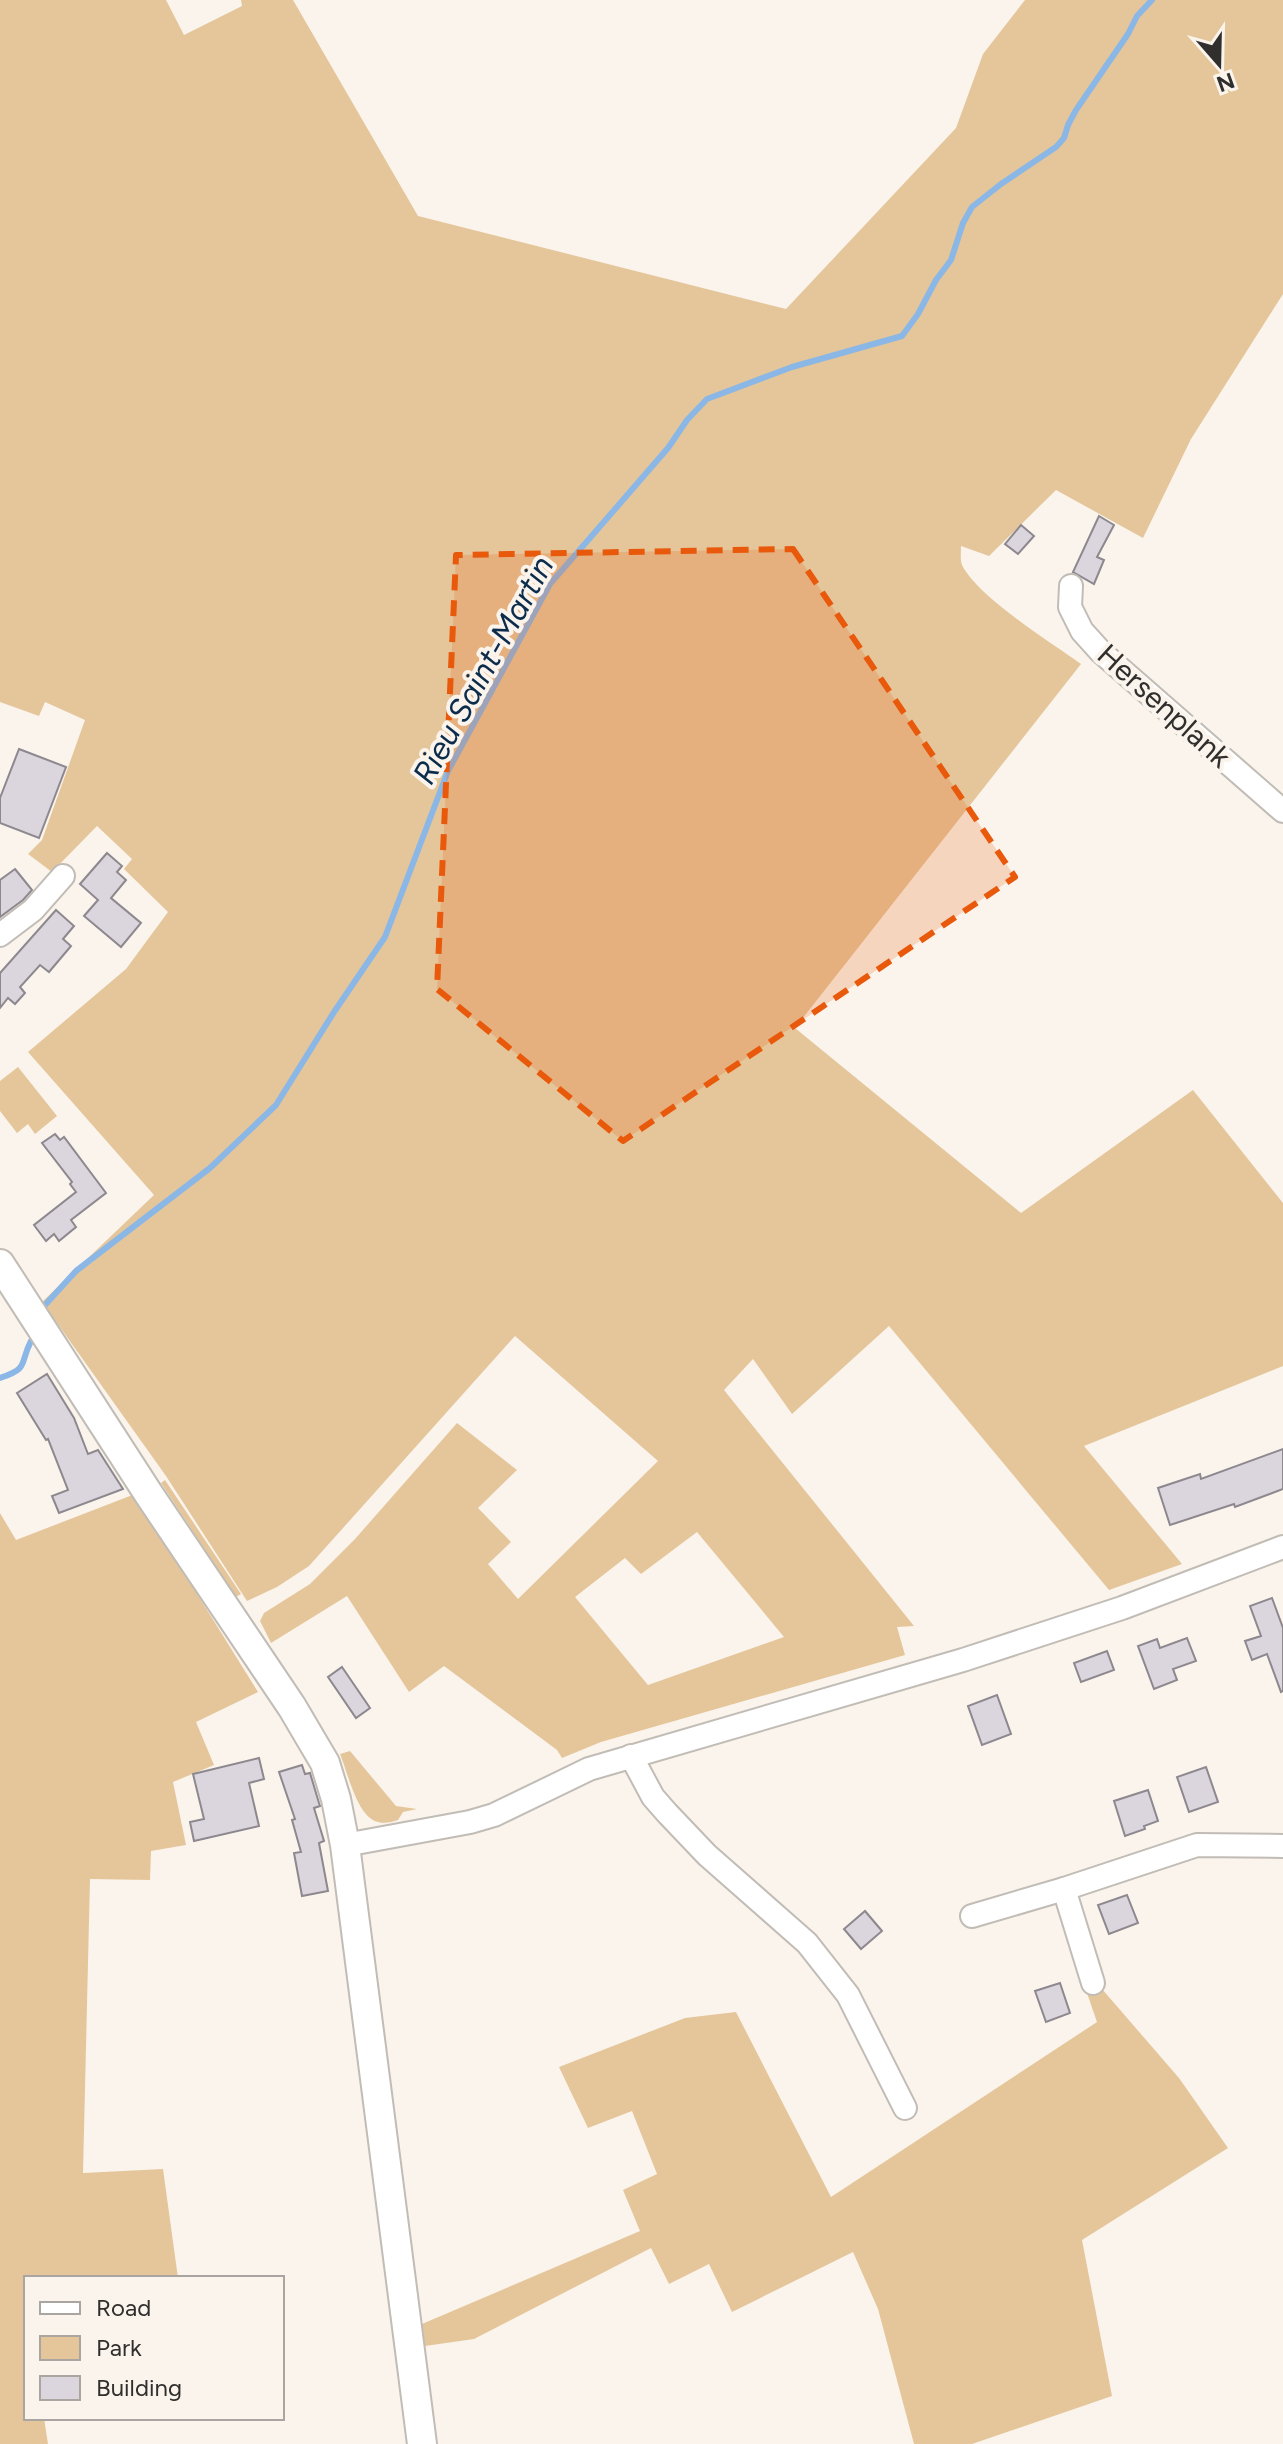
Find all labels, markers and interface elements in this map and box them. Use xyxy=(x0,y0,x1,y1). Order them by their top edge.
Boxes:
north arrow xyxy=(1179,24,1259,104)
text: N xyxy=(1213,67,1238,98)
water label: Rieu Saint-Martin xyxy=(405,549,561,791)
street label: Hersenplank xyxy=(1090,636,1239,776)
legend xyxy=(24,2276,284,2420)
text: Road xyxy=(96,2293,151,2322)
text: Park xyxy=(96,2333,142,2362)
text: Building xyxy=(96,2373,182,2402)

